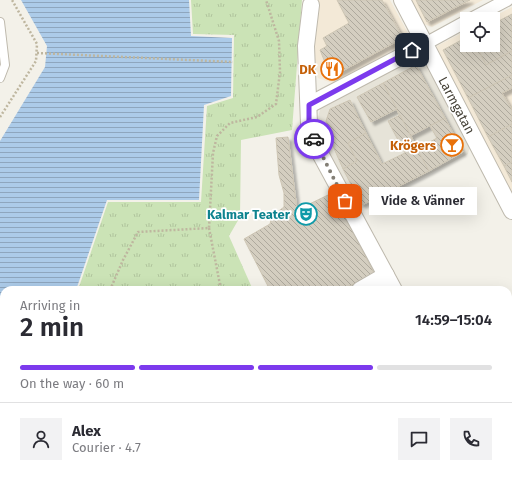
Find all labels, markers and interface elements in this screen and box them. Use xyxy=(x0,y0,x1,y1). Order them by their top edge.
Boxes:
map controls xyxy=(460,12,500,52)
button: locate xyxy=(460,12,500,52)
pin xyxy=(395,33,429,67)
icon: home xyxy=(401,39,423,61)
restaurant icon: DK xyxy=(319,56,345,82)
place label: DK xyxy=(299,62,317,77)
street label: Larmgatan xyxy=(435,74,478,136)
courier xyxy=(294,119,334,159)
icon: car xyxy=(303,128,325,150)
bar icon: Krögers xyxy=(439,132,465,158)
place label: Krögers xyxy=(390,138,437,153)
pin xyxy=(328,184,362,218)
callout: Vide & Vänner xyxy=(369,187,477,215)
icon: bag xyxy=(334,190,356,212)
text: Vide & Vänner xyxy=(381,193,465,208)
theatre icon: Kalmar Teater xyxy=(293,201,319,227)
place label: Kalmar Teater xyxy=(207,207,291,222)
text: Arriving in xyxy=(20,298,80,313)
text: 14:59–15:04 xyxy=(415,311,492,329)
text: 2 min xyxy=(20,312,84,343)
text: On the way · 60 m xyxy=(20,376,124,391)
button: person xyxy=(20,418,62,460)
button: chat xyxy=(398,418,440,460)
button: phone xyxy=(450,418,492,460)
text: Alex xyxy=(72,422,101,440)
text: Courier · 4.7 xyxy=(72,440,141,455)

